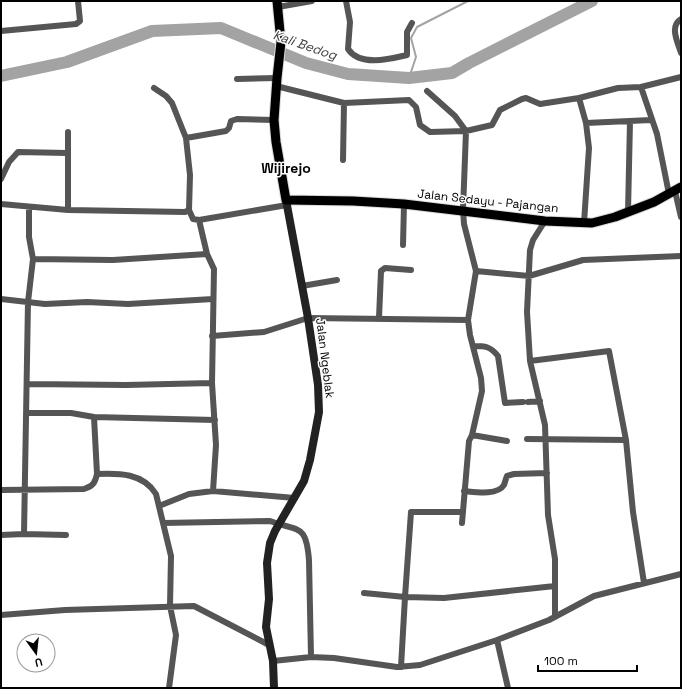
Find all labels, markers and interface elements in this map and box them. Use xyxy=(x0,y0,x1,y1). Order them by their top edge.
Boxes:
water label: Kali Bedog xyxy=(271,26,340,64)
district label: Wijirejo xyxy=(261,159,311,177)
street label: Jalan Sedayu - Pajangan xyxy=(417,186,559,216)
street label: Jalan Ngeblak xyxy=(312,317,338,400)
north arrow xyxy=(16,633,56,673)
scale bar xyxy=(538,647,637,673)
text: 100 m xyxy=(544,653,578,669)
text: U xyxy=(33,655,44,670)

